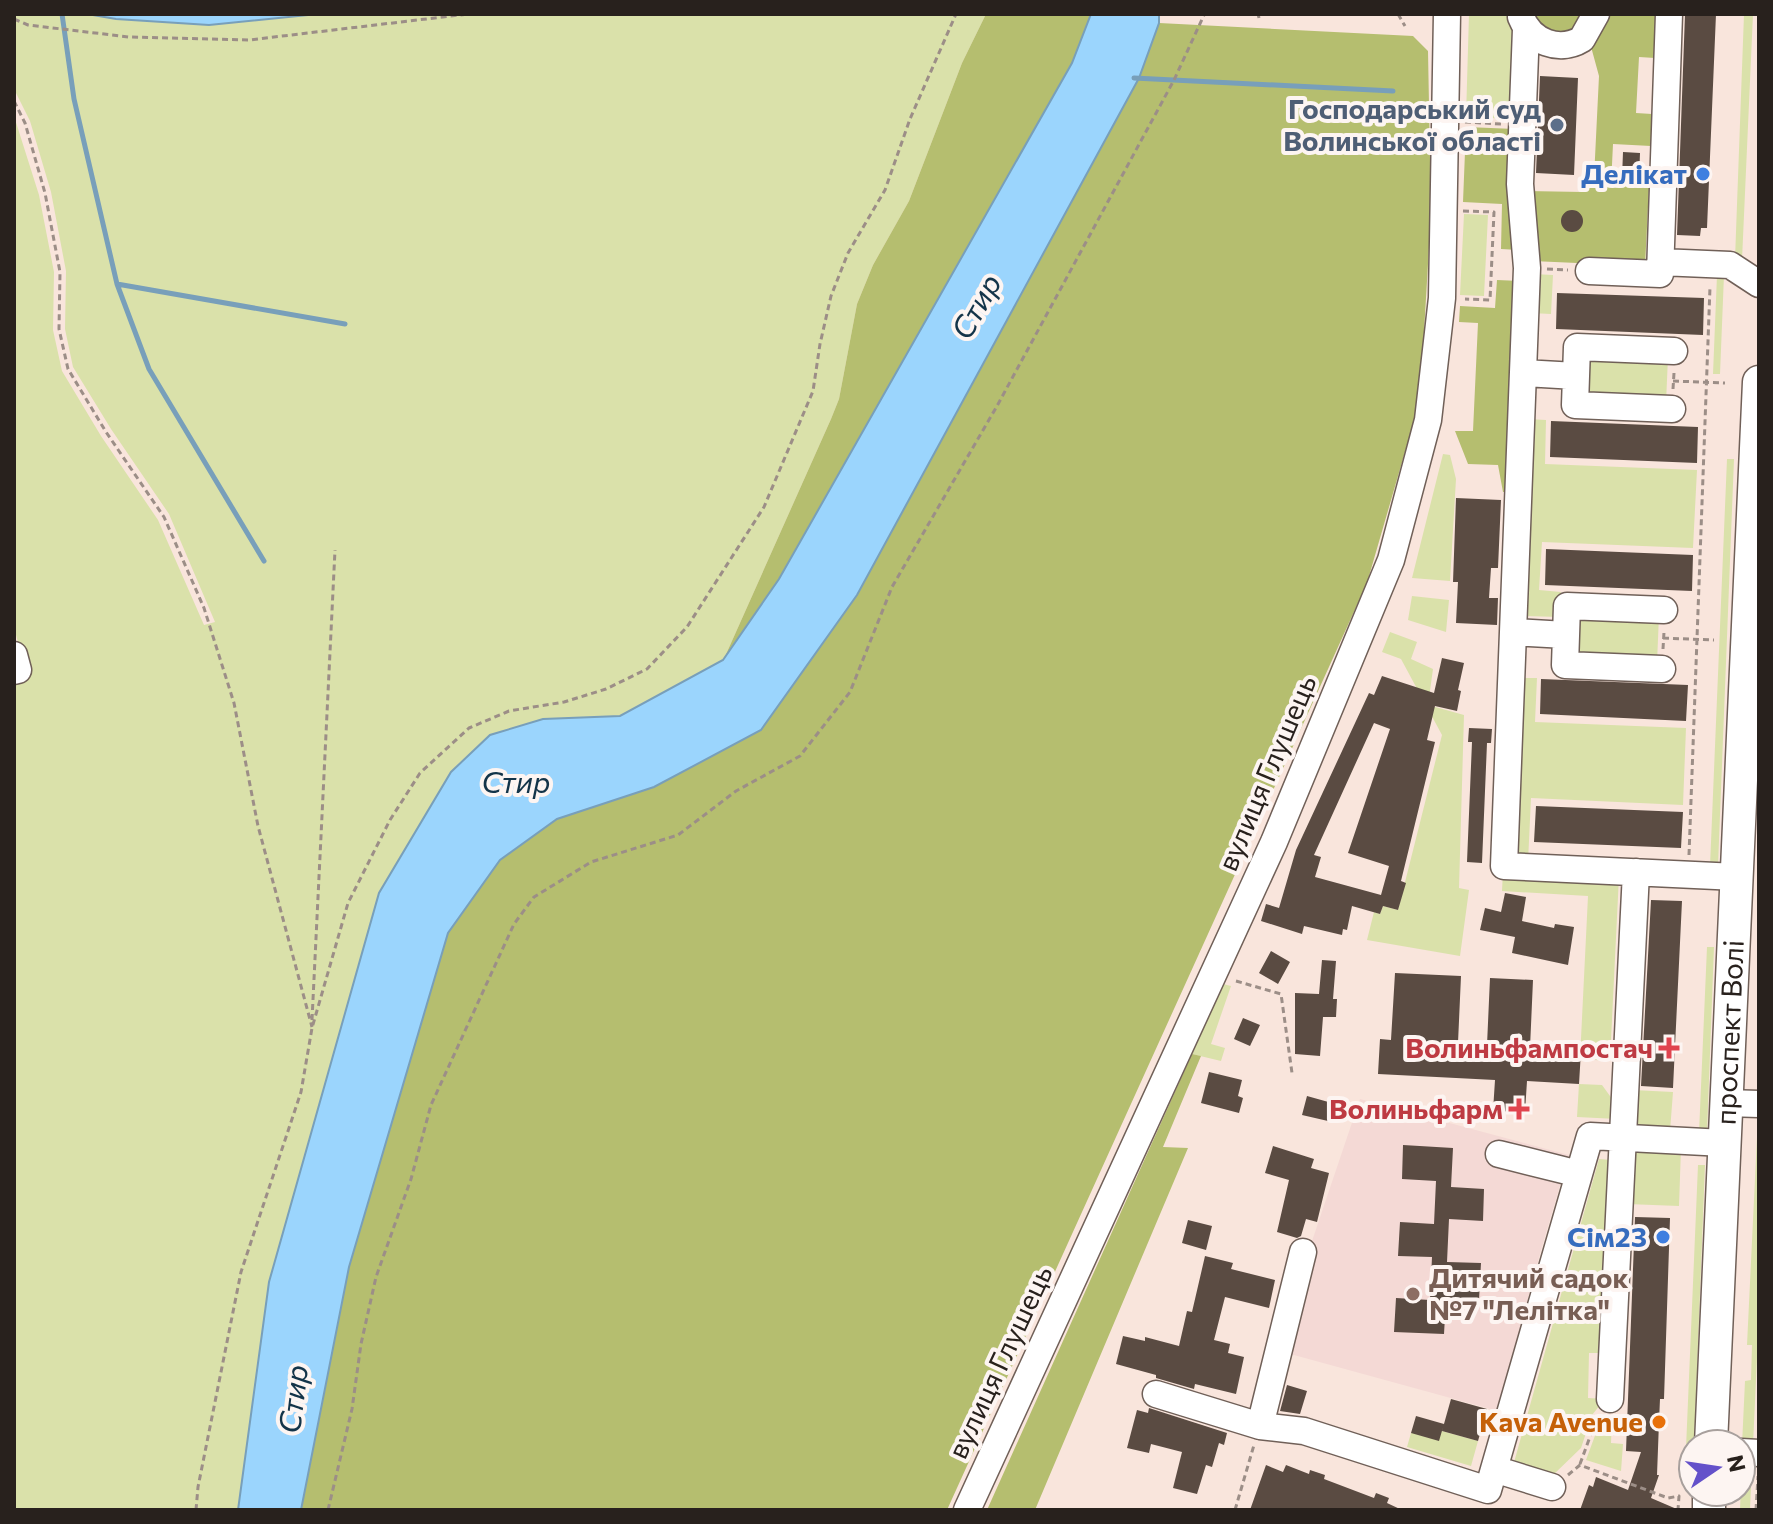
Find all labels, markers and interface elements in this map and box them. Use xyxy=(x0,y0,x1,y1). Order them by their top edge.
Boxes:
place label: Господарський суд Волинської області xyxy=(1283,91,1541,157)
marker: Господарський суд Волинської області xyxy=(1548,116,1566,134)
place label: Делікат xyxy=(1581,156,1687,190)
marker: Делікат xyxy=(1694,165,1712,183)
water label: Стир xyxy=(942,267,1008,345)
street label: вулиця Глушець xyxy=(1210,670,1323,876)
water label: Стир xyxy=(482,762,550,799)
street label: проспект Волі xyxy=(1707,939,1750,1126)
place label: Волиньфампостач xyxy=(1405,1030,1653,1064)
marker: Волиньфампостач xyxy=(1660,1039,1678,1057)
place label: Волиньфарм xyxy=(1329,1091,1503,1125)
marker: Волиньфарм xyxy=(1510,1100,1528,1118)
place label: Сім23 xyxy=(1567,1219,1647,1253)
marker: Сім23 xyxy=(1654,1228,1672,1246)
street label: вулиця Глушець xyxy=(939,1260,1059,1464)
place label: Дитячий садок №7 "Лелітка" xyxy=(1429,1260,1628,1326)
marker: Дитячий садок №7 "Лелітка" xyxy=(1404,1285,1422,1303)
water label: Стир xyxy=(269,1362,314,1435)
place label: Kava Avenue xyxy=(1479,1404,1643,1438)
marker: Kava Avenue xyxy=(1650,1413,1668,1431)
north arrow xyxy=(1677,1428,1757,1508)
text: N xyxy=(1722,1452,1752,1474)

